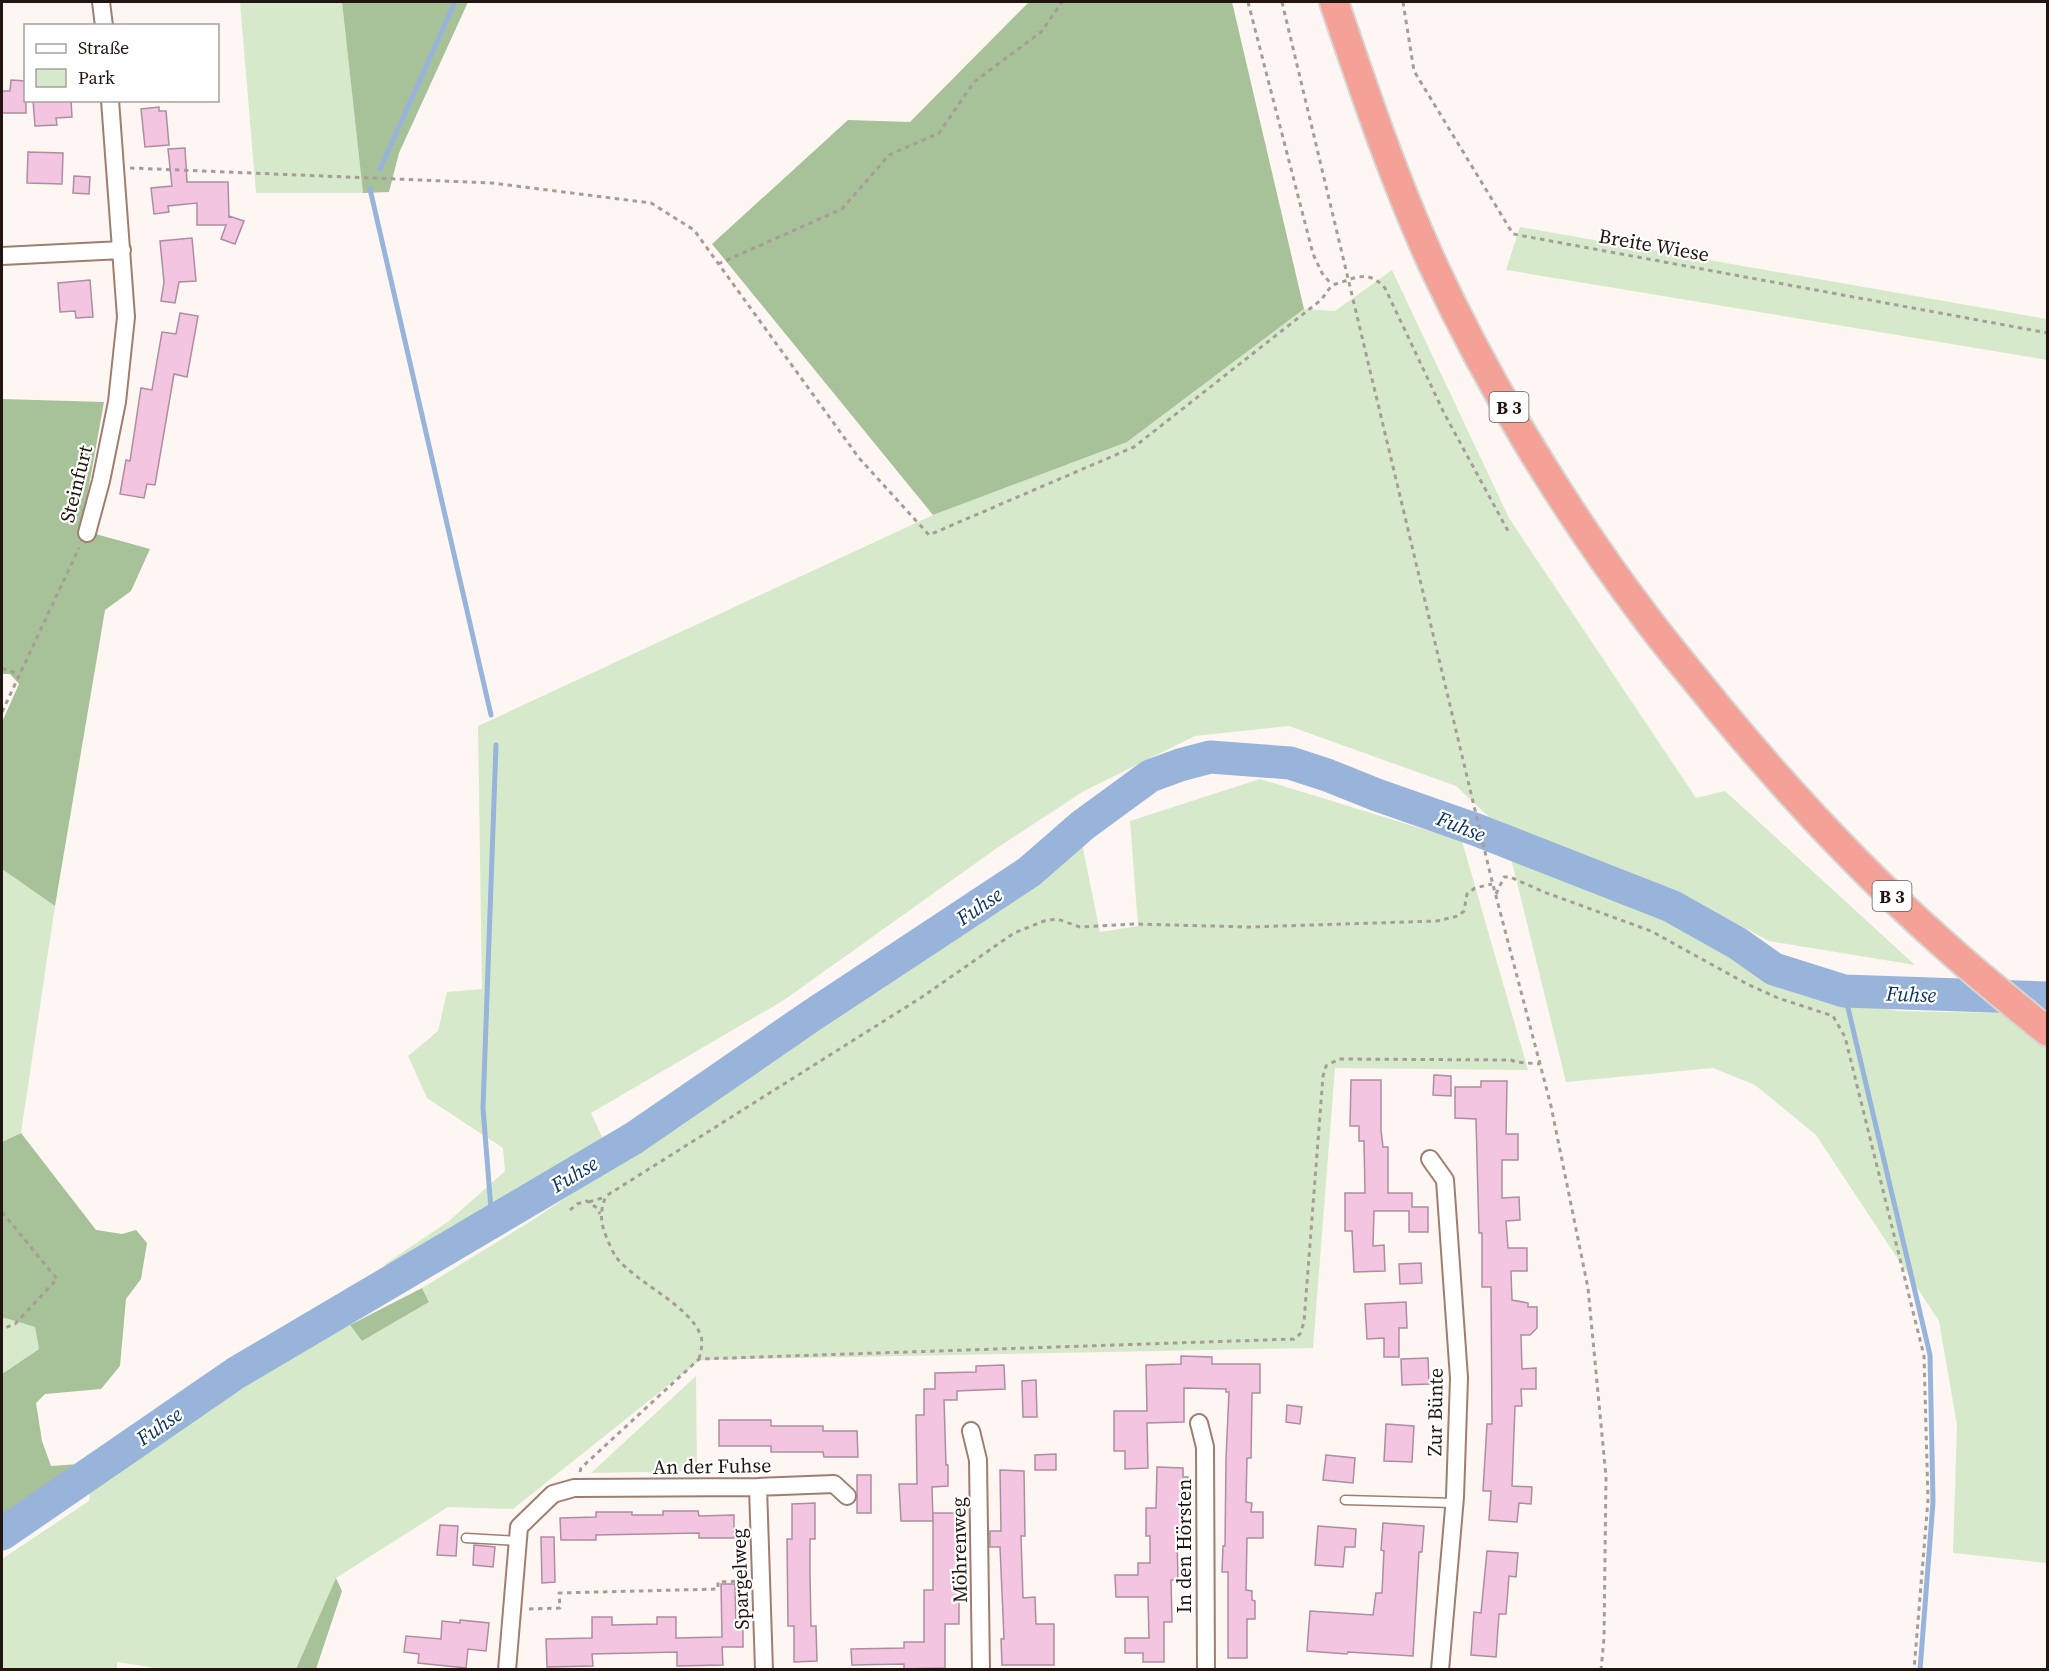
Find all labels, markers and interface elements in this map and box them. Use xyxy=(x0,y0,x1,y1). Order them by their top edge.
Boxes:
legend xyxy=(24,24,219,102)
text: Straße xyxy=(78,35,129,60)
text: Park xyxy=(78,65,115,90)
street label: Breite Wiese xyxy=(1597,222,1711,268)
road number: B 3 xyxy=(1490,392,1528,422)
street label: Steinfurt xyxy=(53,442,99,526)
water label: Fuhse xyxy=(1432,803,1490,849)
water label: Fuhse xyxy=(949,880,1008,933)
road number: B 3 xyxy=(1872,881,1912,911)
water label: Fuhse xyxy=(1884,979,1937,1009)
water label: Fuhse xyxy=(544,1148,603,1200)
street label: Zur Bünte xyxy=(1420,1368,1450,1456)
water label: Fuhse xyxy=(129,1400,188,1453)
street label: An der Fuhse xyxy=(653,1451,771,1481)
street label: In den Hörsten xyxy=(1170,1479,1198,1613)
street label: Möhrenweg xyxy=(944,1497,974,1603)
street label: Spargelweg xyxy=(724,1528,756,1630)

